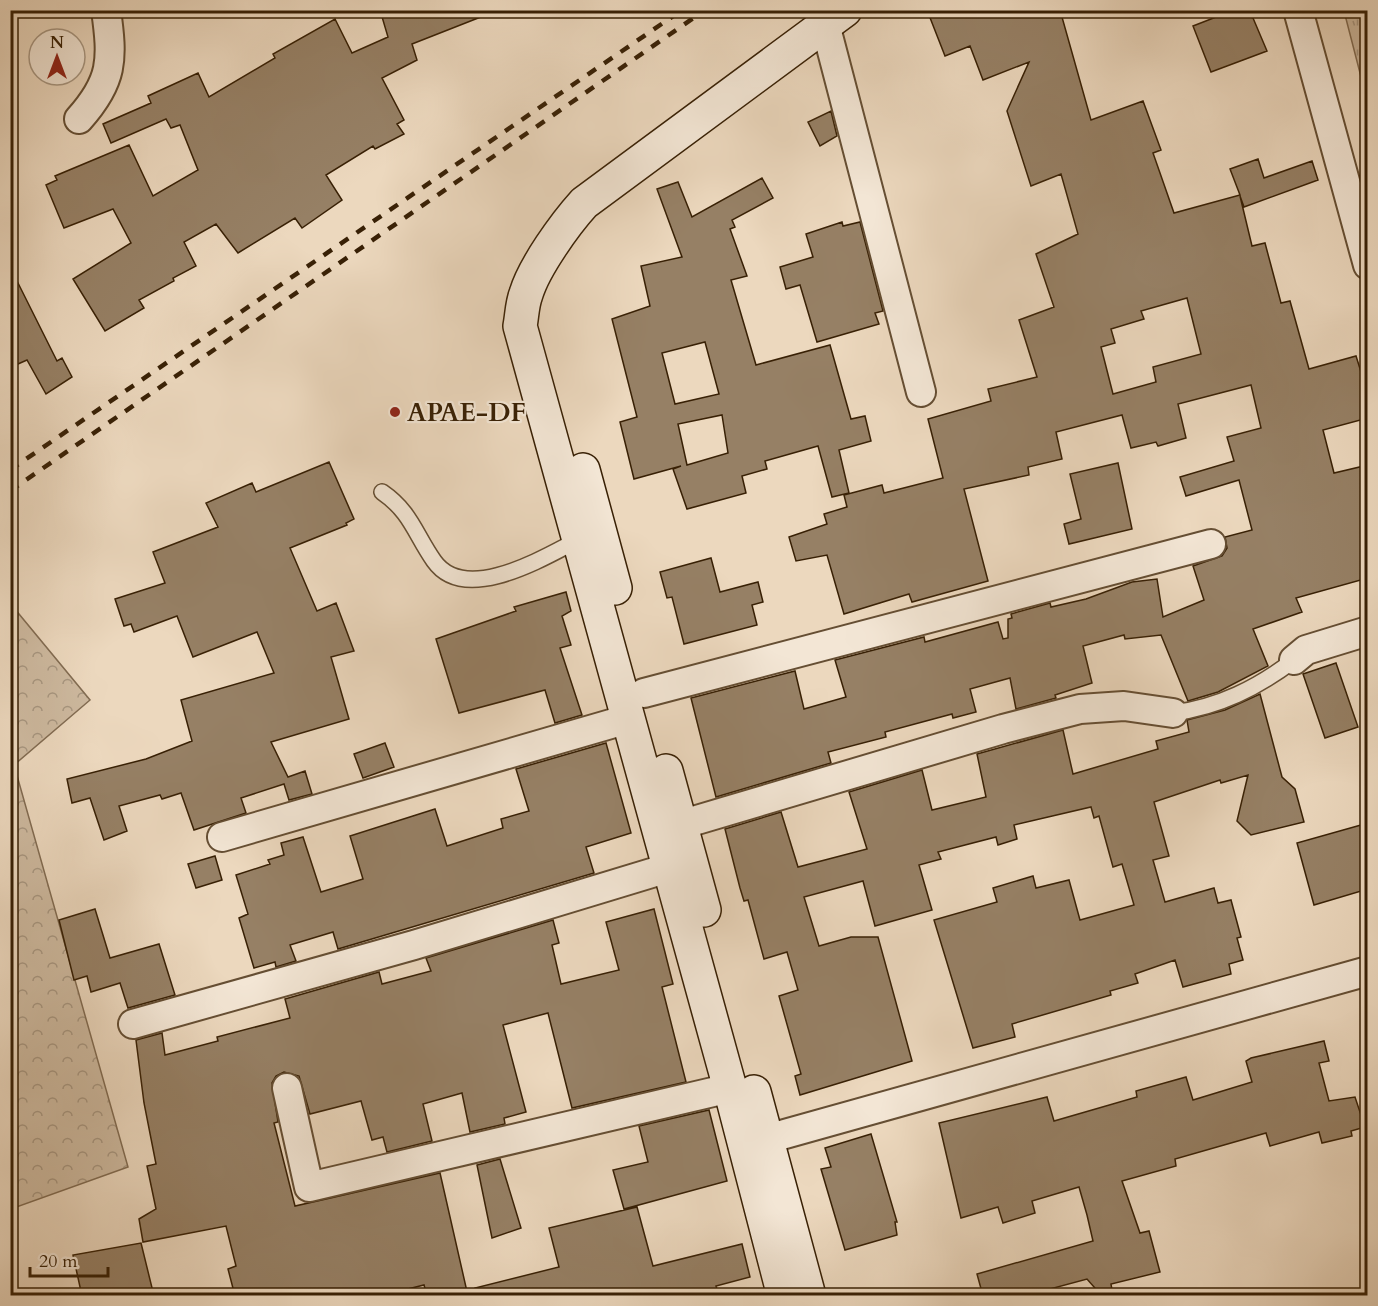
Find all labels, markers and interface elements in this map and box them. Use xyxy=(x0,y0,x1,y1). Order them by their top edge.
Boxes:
north arrow xyxy=(27,27,87,87)
text: N xyxy=(50,32,64,54)
place label: APAE-DF xyxy=(407,395,526,430)
marker: APAE-DF xyxy=(388,405,402,419)
scale bar xyxy=(30,1240,108,1278)
text: 20 m xyxy=(39,1249,78,1274)

